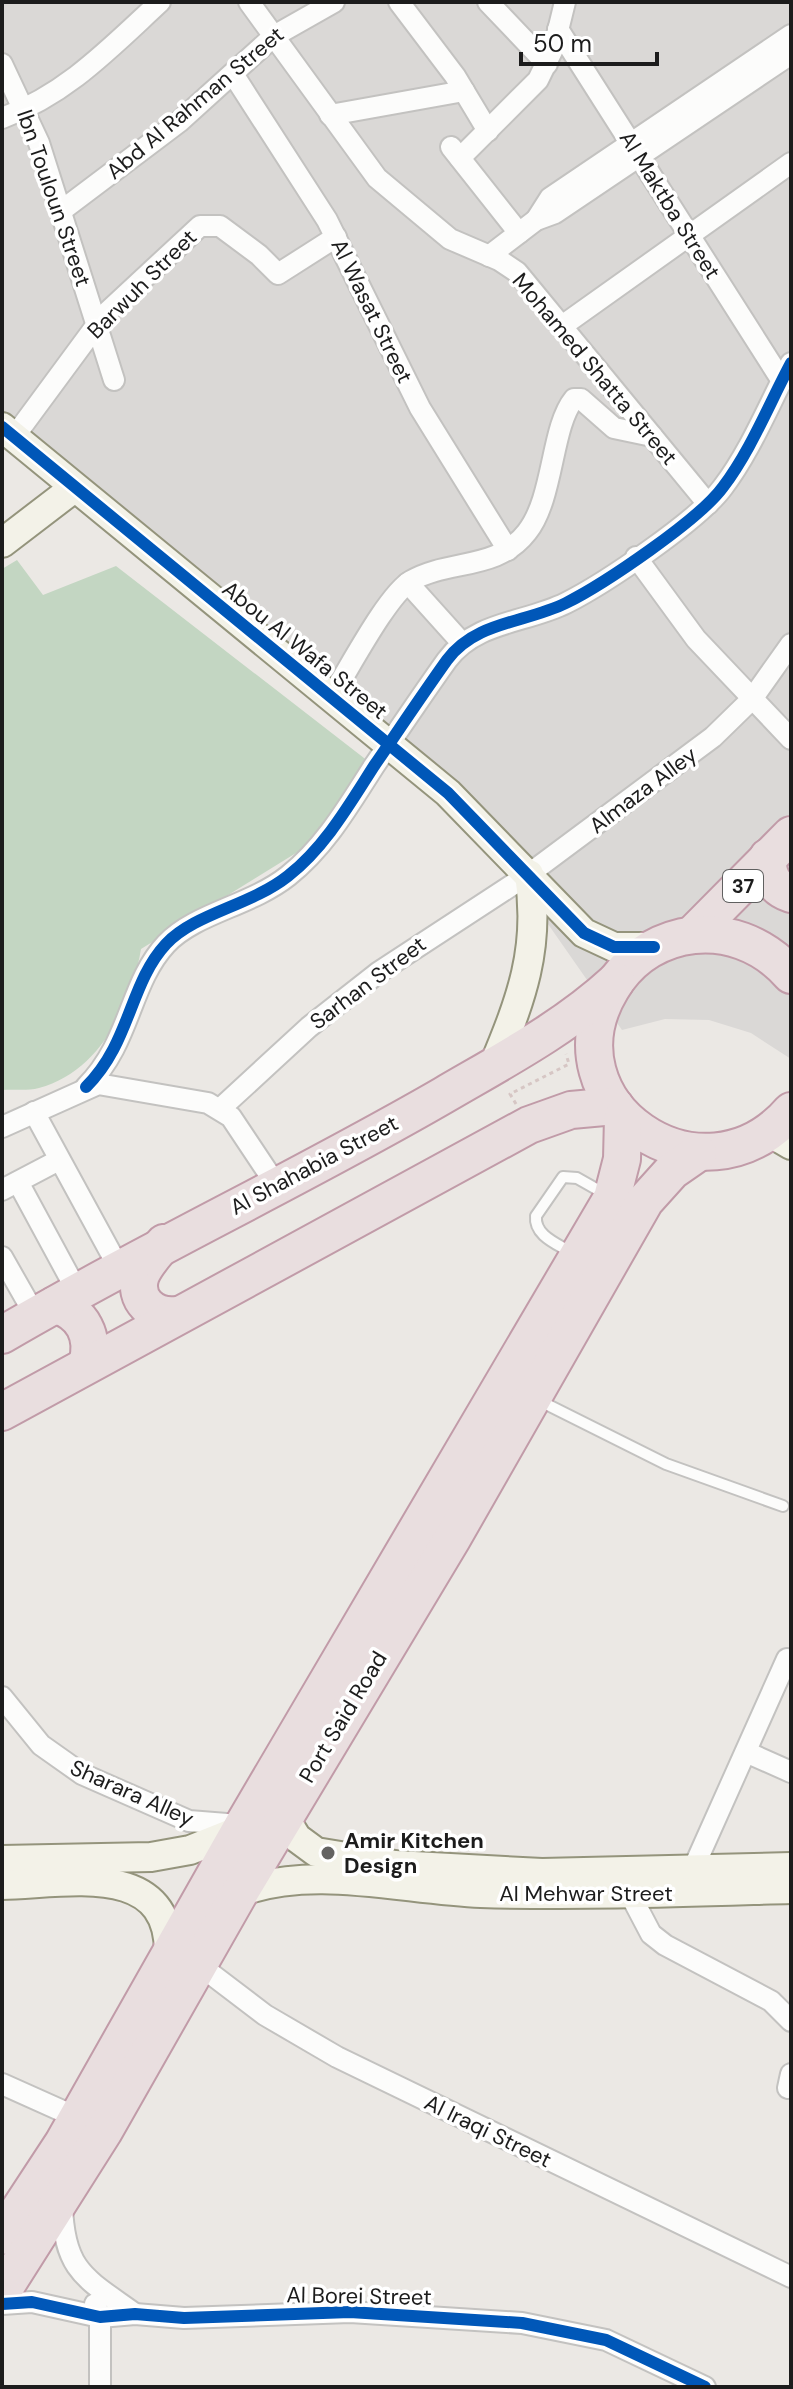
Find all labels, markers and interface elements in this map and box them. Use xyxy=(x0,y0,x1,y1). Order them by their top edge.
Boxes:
scale bar xyxy=(521,16,657,66)
street label: Abd Al Rahman Street xyxy=(100,20,290,186)
text: 50 m xyxy=(533,28,592,59)
street label: Ibn Touloun Street xyxy=(10,106,98,290)
street label: Al Maktba Street xyxy=(613,125,727,285)
street label: Barwuh Street xyxy=(81,223,203,345)
street label: Al Wasat Street xyxy=(325,234,419,388)
street label: Mohamed Shatta Street xyxy=(506,267,684,471)
street label: Abou Al Wafa Street xyxy=(216,574,394,726)
street label: Almaza Alley xyxy=(583,740,703,840)
road number: 37 xyxy=(723,870,763,902)
street label: Sarhan Street xyxy=(304,930,432,1036)
street label: Al Shahabia Street xyxy=(225,1108,403,1222)
street label: Port Said Road xyxy=(292,1646,394,1788)
street label: Sharara Alley xyxy=(66,1753,198,1833)
place label: Amir Kitchen Design xyxy=(344,1826,484,1880)
marker: Amir Kitchen Design xyxy=(319,1844,337,1862)
street label: Al Mehwar Street xyxy=(499,1879,673,1908)
street label: Al Iraqi Street xyxy=(420,2088,556,2174)
street label: Al Borei Street xyxy=(286,2280,432,2312)

